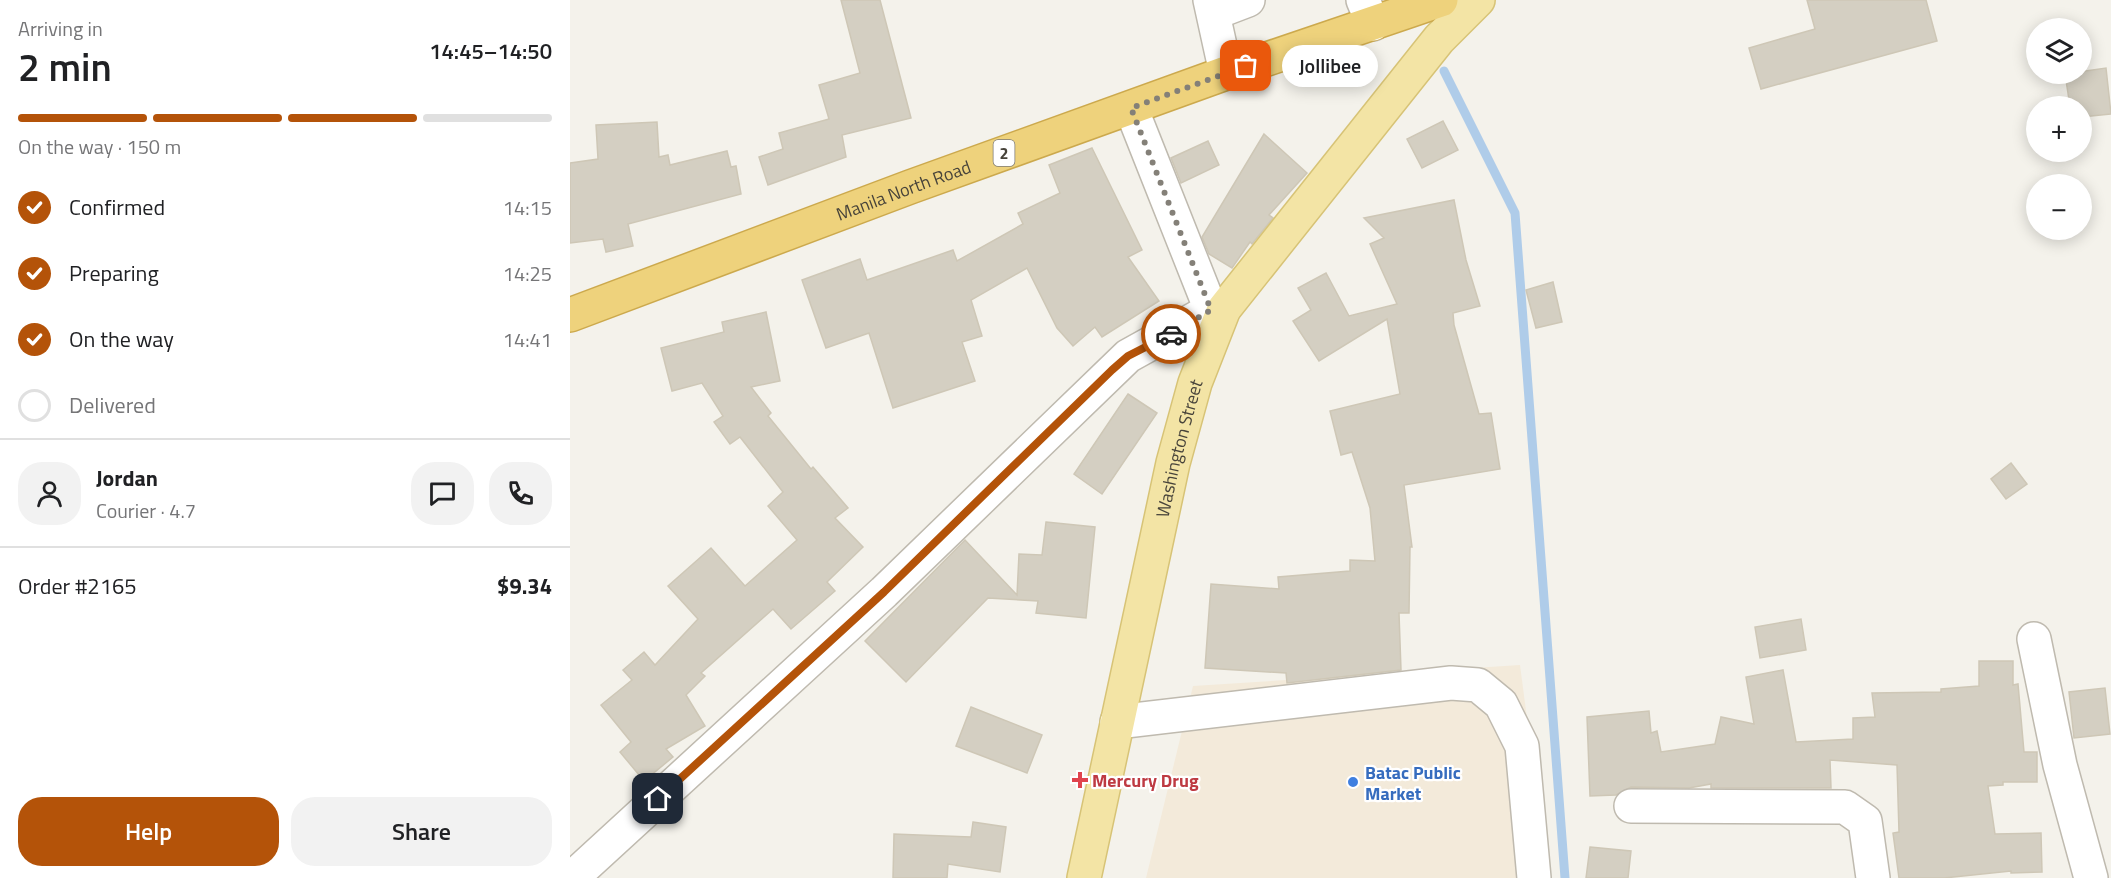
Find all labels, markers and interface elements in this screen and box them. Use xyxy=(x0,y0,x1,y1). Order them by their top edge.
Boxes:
text: Arriving in xyxy=(18,13,103,44)
map controls xyxy=(2026,18,2092,240)
button: layers xyxy=(2026,18,2092,84)
text: 14:45–14:50 xyxy=(429,34,552,68)
text: 2 min xyxy=(18,37,112,96)
pin xyxy=(1220,40,1271,91)
callout: Jollibee xyxy=(1282,45,1378,87)
icon: bag xyxy=(1229,49,1262,82)
text: Jollibee xyxy=(1299,50,1361,81)
button: + xyxy=(2026,96,2092,162)
text: On the way · 150 m xyxy=(18,131,181,162)
road number: 2 xyxy=(994,140,1014,166)
street label: Manila North Road xyxy=(832,153,974,227)
button: − xyxy=(2026,174,2092,240)
text: Confirmed xyxy=(69,190,165,224)
icon: check xyxy=(18,191,51,224)
text: 14:15 xyxy=(503,192,552,223)
text: Preparing xyxy=(69,256,159,290)
icon: check xyxy=(18,257,51,290)
text: 14:25 xyxy=(503,258,552,289)
courier xyxy=(1141,304,1201,364)
icon: car xyxy=(1155,318,1188,351)
text: On the way xyxy=(69,322,174,356)
icon: check xyxy=(18,323,51,356)
text: 14:41 xyxy=(503,324,552,355)
street label: Washington Street xyxy=(1148,374,1209,520)
text: Delivered xyxy=(69,388,156,422)
text: Jordan xyxy=(96,461,158,495)
button: person xyxy=(18,462,81,525)
button: chat xyxy=(411,462,474,525)
button: phone xyxy=(489,462,552,525)
text: Courier · 4.7 xyxy=(96,495,196,526)
text: Order #2165 xyxy=(18,569,137,603)
text: $9.34 xyxy=(497,569,552,603)
place label: Batac Public Market xyxy=(1365,759,1461,807)
place label: Mercury Drug xyxy=(1092,767,1199,794)
pin xyxy=(632,773,683,824)
marker: Mercury Drug xyxy=(1073,773,1087,787)
marker: Batac Public Market xyxy=(1346,775,1360,789)
icon: home xyxy=(641,782,674,815)
button: Help xyxy=(18,797,279,866)
button: Share xyxy=(291,797,552,866)

